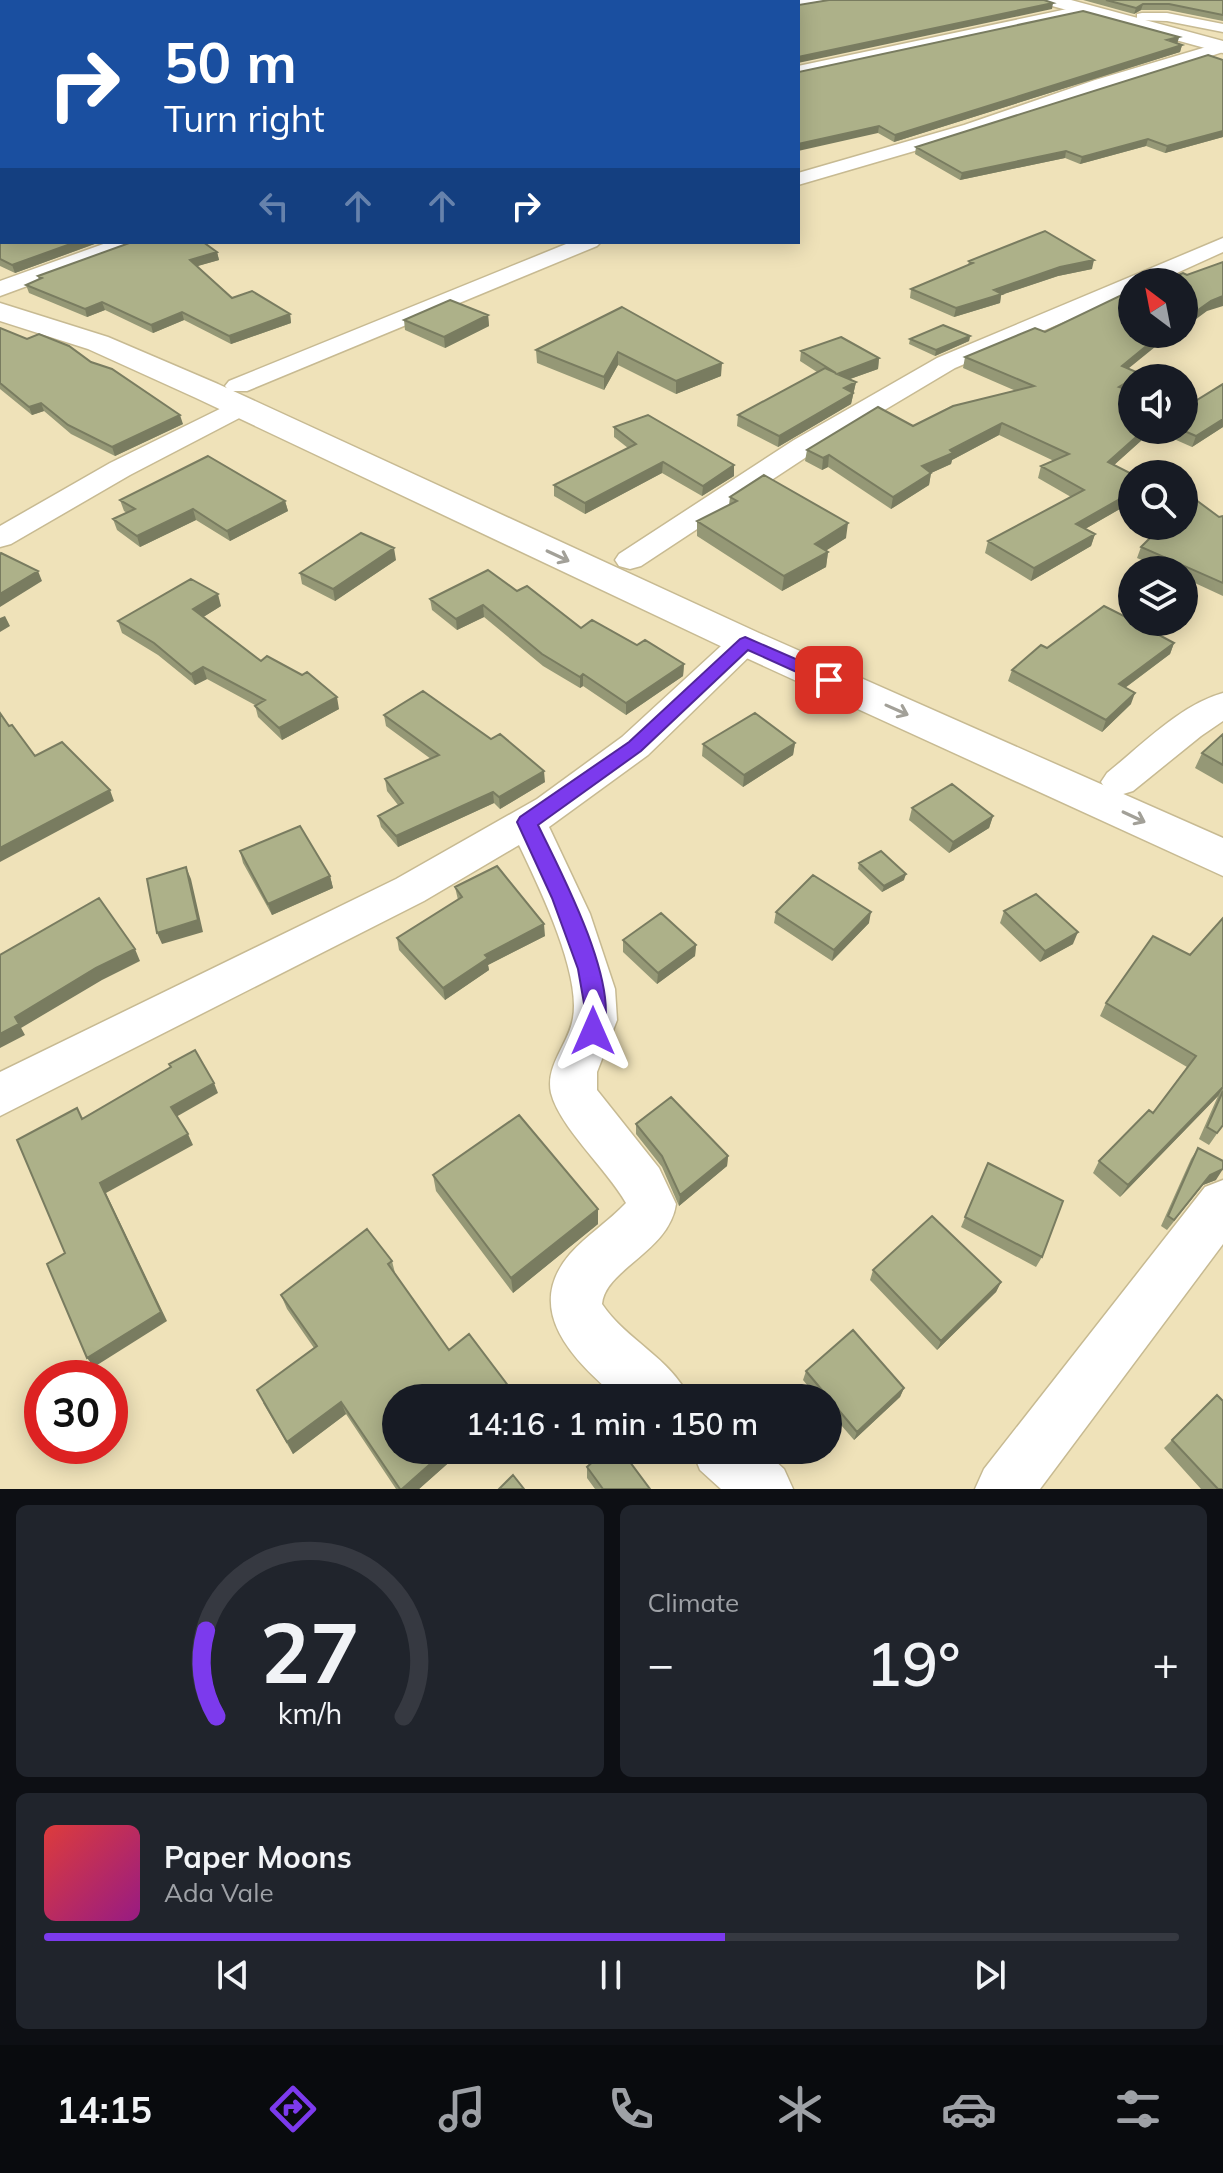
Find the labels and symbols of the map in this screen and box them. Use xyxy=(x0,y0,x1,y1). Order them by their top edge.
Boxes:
north arrow xyxy=(1118,268,1198,348)
one-way arrow xyxy=(546,549,570,564)
pin xyxy=(795,646,863,714)
one-way arrow xyxy=(884,703,908,718)
one-way arrow xyxy=(1122,810,1146,825)
position arrow xyxy=(551,989,635,1073)
speed limit sign: 30 xyxy=(24,1360,128,1464)

